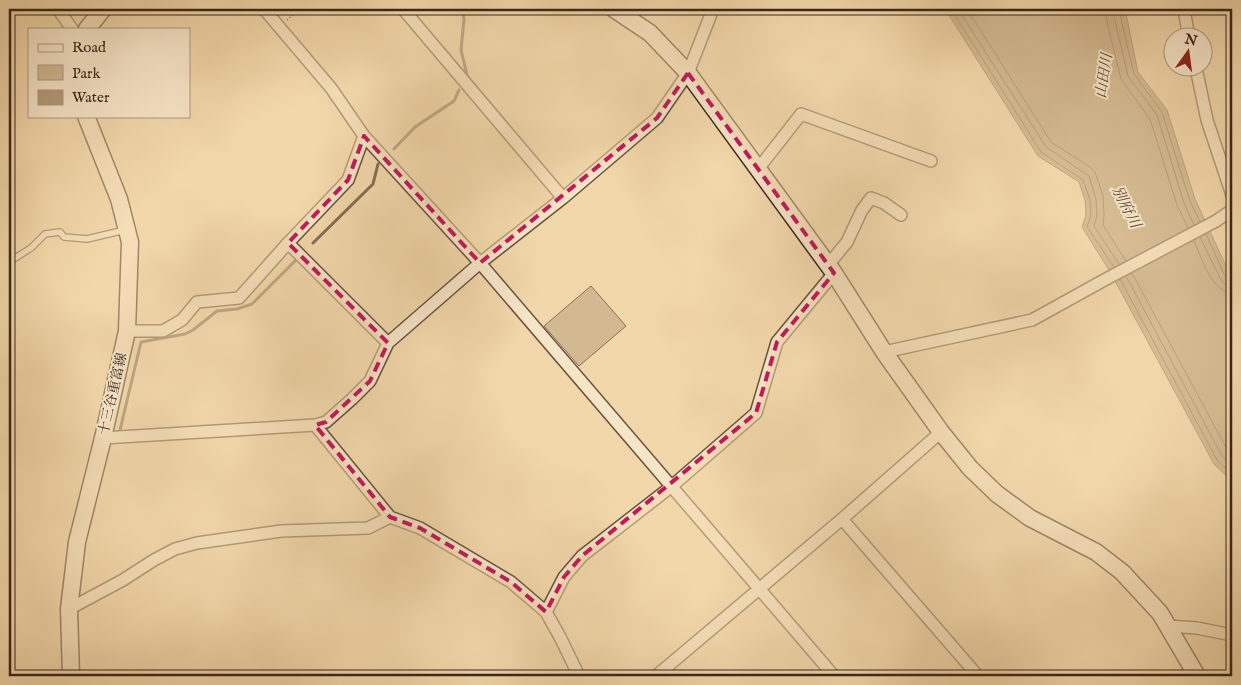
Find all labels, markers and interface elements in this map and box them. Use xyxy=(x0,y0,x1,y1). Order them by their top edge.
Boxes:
legend xyxy=(28,28,190,118)
north arrow xyxy=(1164,28,1214,78)
text: N xyxy=(1182,30,1199,51)
text: Road xyxy=(72,38,107,57)
water label: 山田川 xyxy=(1091,50,1117,100)
text: Park xyxy=(72,64,102,83)
text: Water xyxy=(72,88,110,107)
water label: 別府川 xyxy=(1107,183,1146,233)
street label: 十三谷重富線 xyxy=(95,351,131,437)

